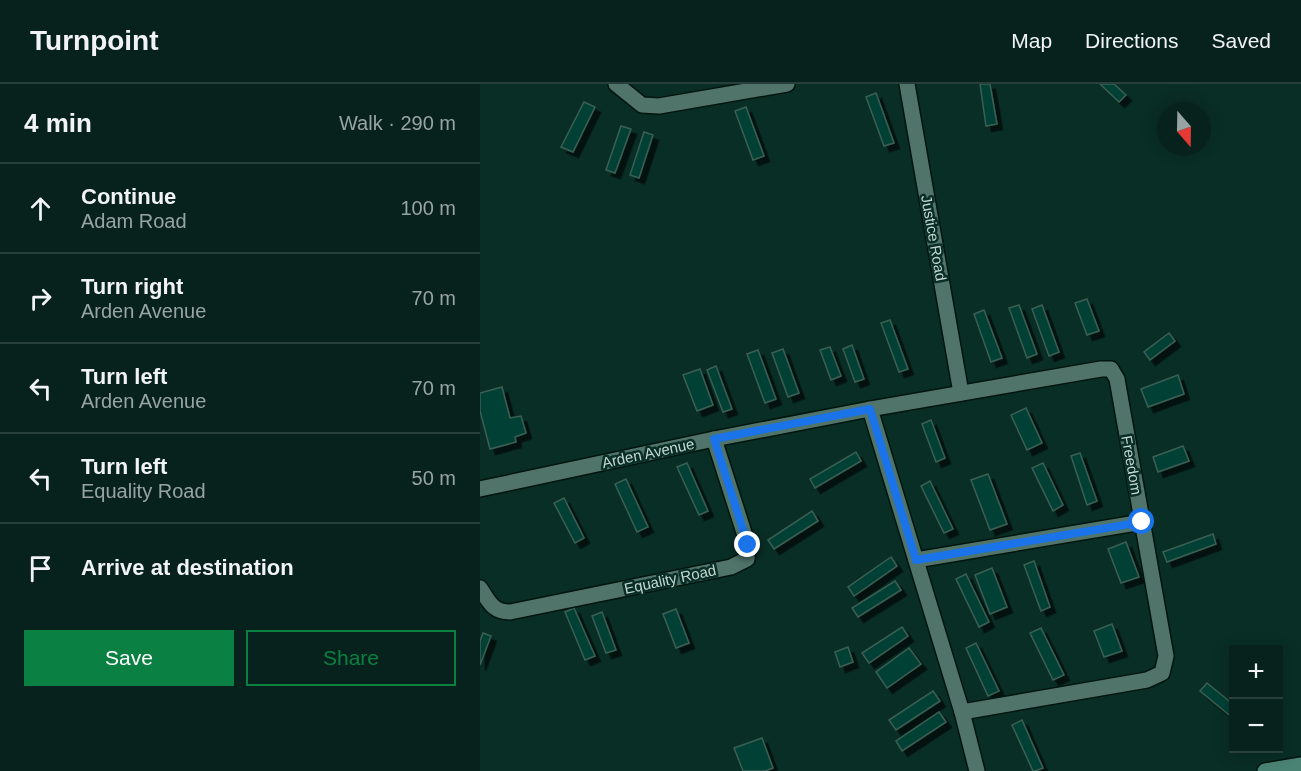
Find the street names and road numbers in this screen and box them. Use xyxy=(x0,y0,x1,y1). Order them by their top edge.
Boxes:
street label: Justice Road xyxy=(918,194,950,282)
street label: Freedom xyxy=(1118,434,1146,496)
street label: Arden Avenue xyxy=(600,435,696,471)
street label: Equality Road xyxy=(623,561,717,597)

